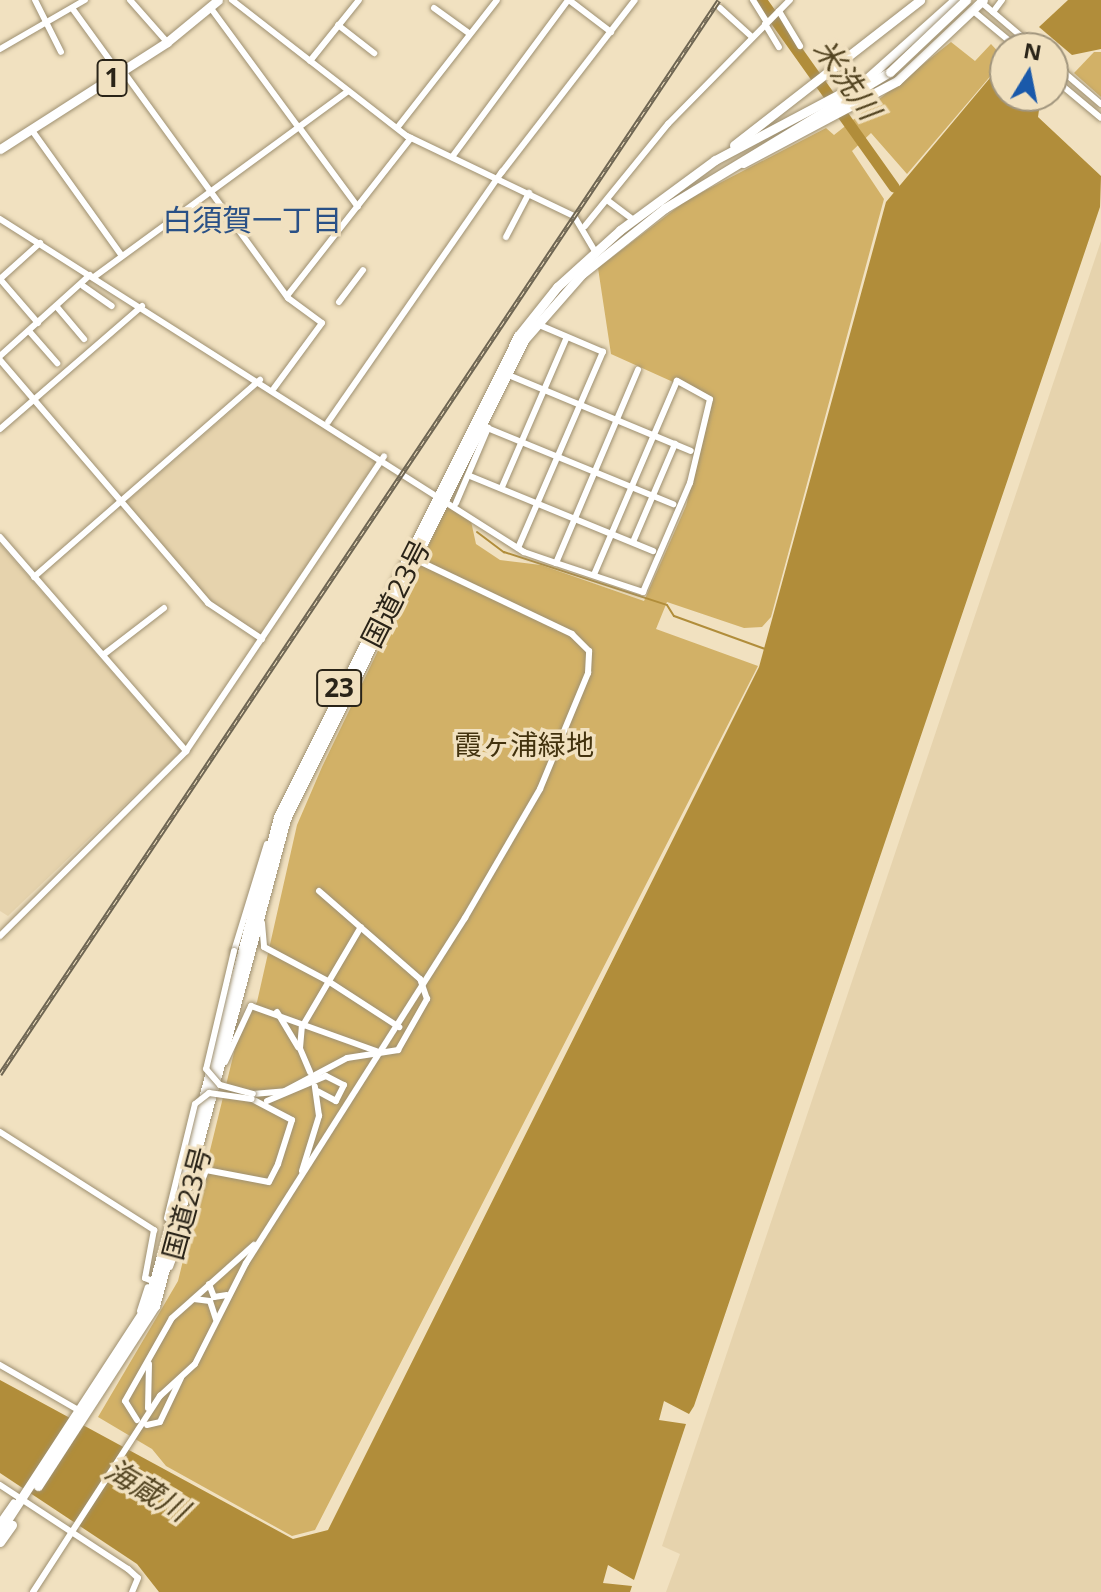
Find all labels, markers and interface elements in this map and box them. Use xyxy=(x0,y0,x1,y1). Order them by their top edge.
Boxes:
water label: 米洗川 xyxy=(806,32,888,126)
north arrow xyxy=(989,32,1069,112)
text: N xyxy=(1021,34,1044,67)
road number: 1 xyxy=(96,56,128,100)
district label: 白須賀一丁目 xyxy=(162,202,342,238)
street label: 国道23号 xyxy=(354,534,436,652)
road number: 23 xyxy=(315,666,363,710)
park label: 霞ヶ浦緑地 xyxy=(454,727,594,761)
street label: 国道23号 xyxy=(155,1143,217,1263)
water label: 海蔵川 xyxy=(99,1451,195,1529)

